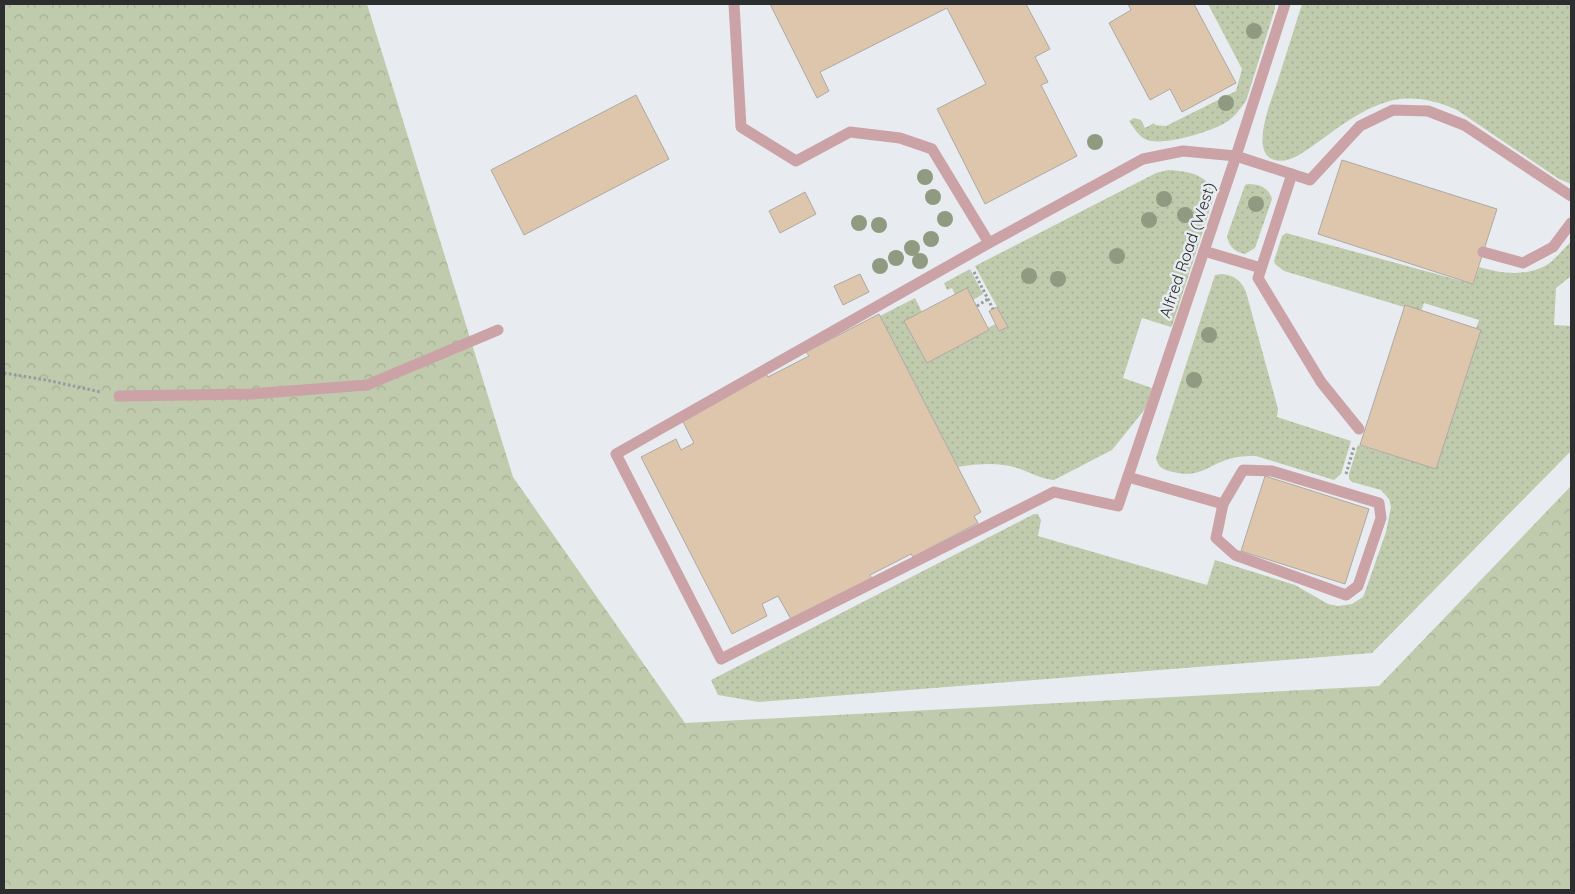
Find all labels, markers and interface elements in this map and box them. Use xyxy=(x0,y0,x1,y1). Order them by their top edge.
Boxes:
street label: Alfred Road (West) xyxy=(1154,180,1220,320)

